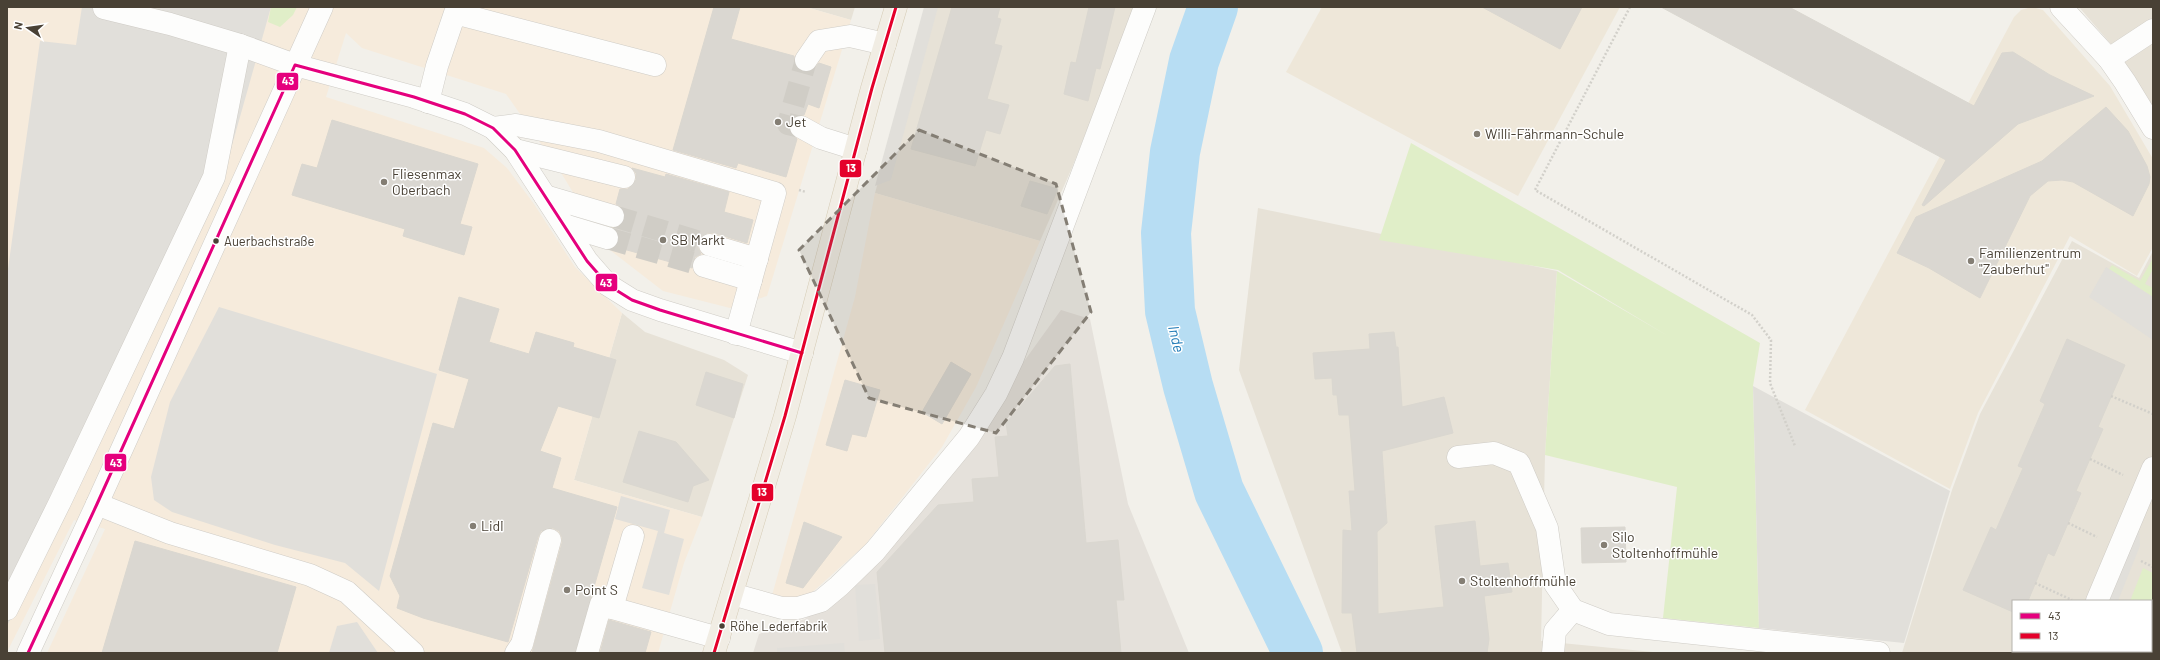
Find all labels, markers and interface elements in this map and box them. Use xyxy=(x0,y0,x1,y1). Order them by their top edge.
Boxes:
north arrow xyxy=(8,8,48,48)
text: N xyxy=(11,21,25,31)
line badge: 43 xyxy=(276,72,299,91)
text: 43 xyxy=(282,74,294,87)
place label: Jet xyxy=(786,113,807,130)
marker: Jet xyxy=(773,117,783,127)
place label: Willi-Fährmann-Schule xyxy=(1485,125,1624,142)
marker: Willi-Fährmann-Schule xyxy=(1472,129,1482,139)
line badge: 13 xyxy=(839,159,862,178)
text: 13 xyxy=(846,161,856,174)
place label: Fliesenmax Oberbach xyxy=(392,165,462,198)
marker: Fliesenmax Oberbach xyxy=(379,177,389,187)
place label: SB Markt xyxy=(671,231,725,248)
place label: Auerbachstraße xyxy=(224,233,315,249)
marker: SB Markt xyxy=(658,235,668,245)
marker: Auerbachstraße xyxy=(211,236,221,246)
place label: Familienzentrum "Zauberhut" xyxy=(1979,244,2081,277)
marker: Familienzentrum "Zauberhut" xyxy=(1966,256,1976,266)
line badge: 43 xyxy=(595,273,618,292)
text: 43 xyxy=(600,276,612,289)
water label: Inde xyxy=(1165,323,1189,354)
line badge: 43 xyxy=(104,453,127,472)
text: 43 xyxy=(110,456,122,469)
line badge: 13 xyxy=(751,483,774,502)
text: 13 xyxy=(757,485,767,498)
place label: Lidl xyxy=(481,517,503,534)
marker: Lidl xyxy=(468,521,478,531)
place label: Silo Stoltenhoffmühle xyxy=(1612,528,1718,561)
marker: Silo Stoltenhoffmühle xyxy=(1599,540,1609,550)
place label: Stoltenhoffmühle xyxy=(1470,572,1576,589)
marker: Stoltenhoffmühle xyxy=(1457,576,1467,586)
place label: Point S xyxy=(575,581,618,598)
marker: Point S xyxy=(562,585,572,595)
legend xyxy=(2012,600,2152,652)
text: 43 xyxy=(2048,608,2061,622)
place label: Röhe Lederfabrik xyxy=(730,618,828,634)
marker: Röhe Lederfabrik xyxy=(717,621,727,631)
text: 13 xyxy=(2048,628,2058,642)

